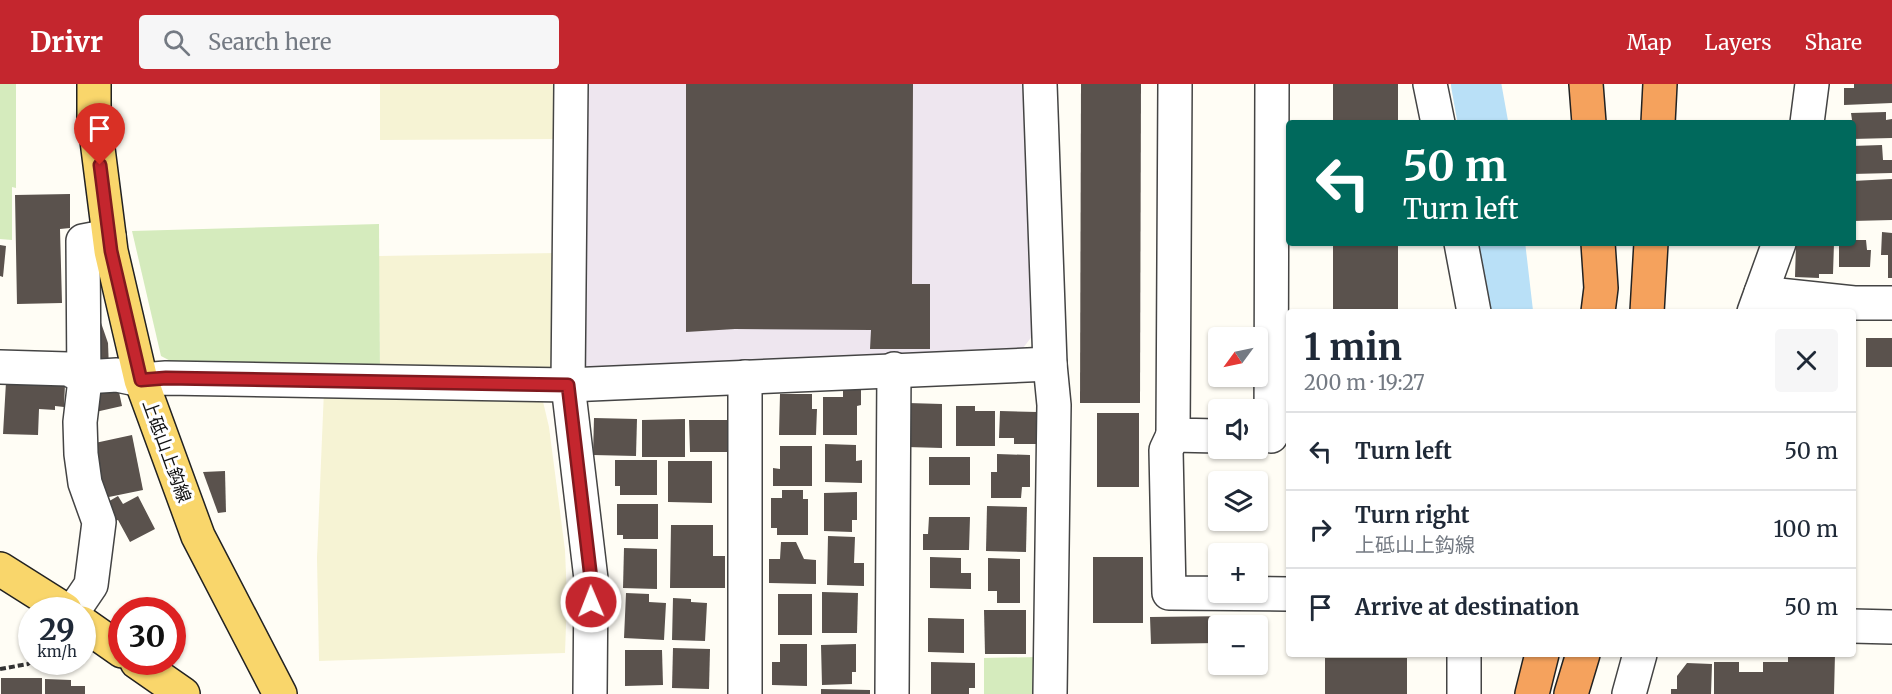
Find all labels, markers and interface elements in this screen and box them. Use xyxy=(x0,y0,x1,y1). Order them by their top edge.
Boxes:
search box xyxy=(139,15,559,69)
text: Drivr xyxy=(30,24,103,60)
icon: search xyxy=(160,26,193,59)
text: Search here xyxy=(208,28,331,56)
text: Map xyxy=(1627,29,1672,56)
text: Layers xyxy=(1705,29,1772,56)
text: Share xyxy=(1805,29,1862,56)
pin xyxy=(74,103,125,165)
icon: arrive xyxy=(83,112,116,145)
text: 50 m xyxy=(1403,140,1507,192)
icon: left xyxy=(1304,144,1382,222)
text: Turn left xyxy=(1403,192,1518,226)
text: 1 min xyxy=(1304,325,1402,370)
north arrow xyxy=(1208,327,1268,387)
map controls xyxy=(1208,327,1268,675)
button: close xyxy=(1775,329,1838,392)
text: 200 m · 19:27 xyxy=(1304,370,1425,395)
street label: 上砥山上鈎線 xyxy=(138,396,196,506)
button: sound xyxy=(1208,399,1268,459)
icon: left xyxy=(1304,435,1337,468)
text: Turn left xyxy=(1355,437,1452,465)
text: 50 m xyxy=(1784,437,1838,465)
button: layers xyxy=(1208,471,1268,531)
text: Turn right xyxy=(1355,501,1469,529)
icon: right xyxy=(1304,513,1337,546)
text: 100 m xyxy=(1773,515,1838,543)
text: 上砥山上鈎線 xyxy=(1355,532,1475,557)
button: + xyxy=(1208,543,1268,603)
position arrow xyxy=(559,570,623,634)
icon: arrive xyxy=(1304,591,1337,624)
text: Arrive at destination xyxy=(1355,593,1579,621)
text: 50 m xyxy=(1784,593,1838,621)
speed limit sign: 30 xyxy=(108,597,186,675)
text: 29 xyxy=(39,610,75,648)
button: − xyxy=(1208,615,1268,675)
text: km/h xyxy=(37,642,77,661)

